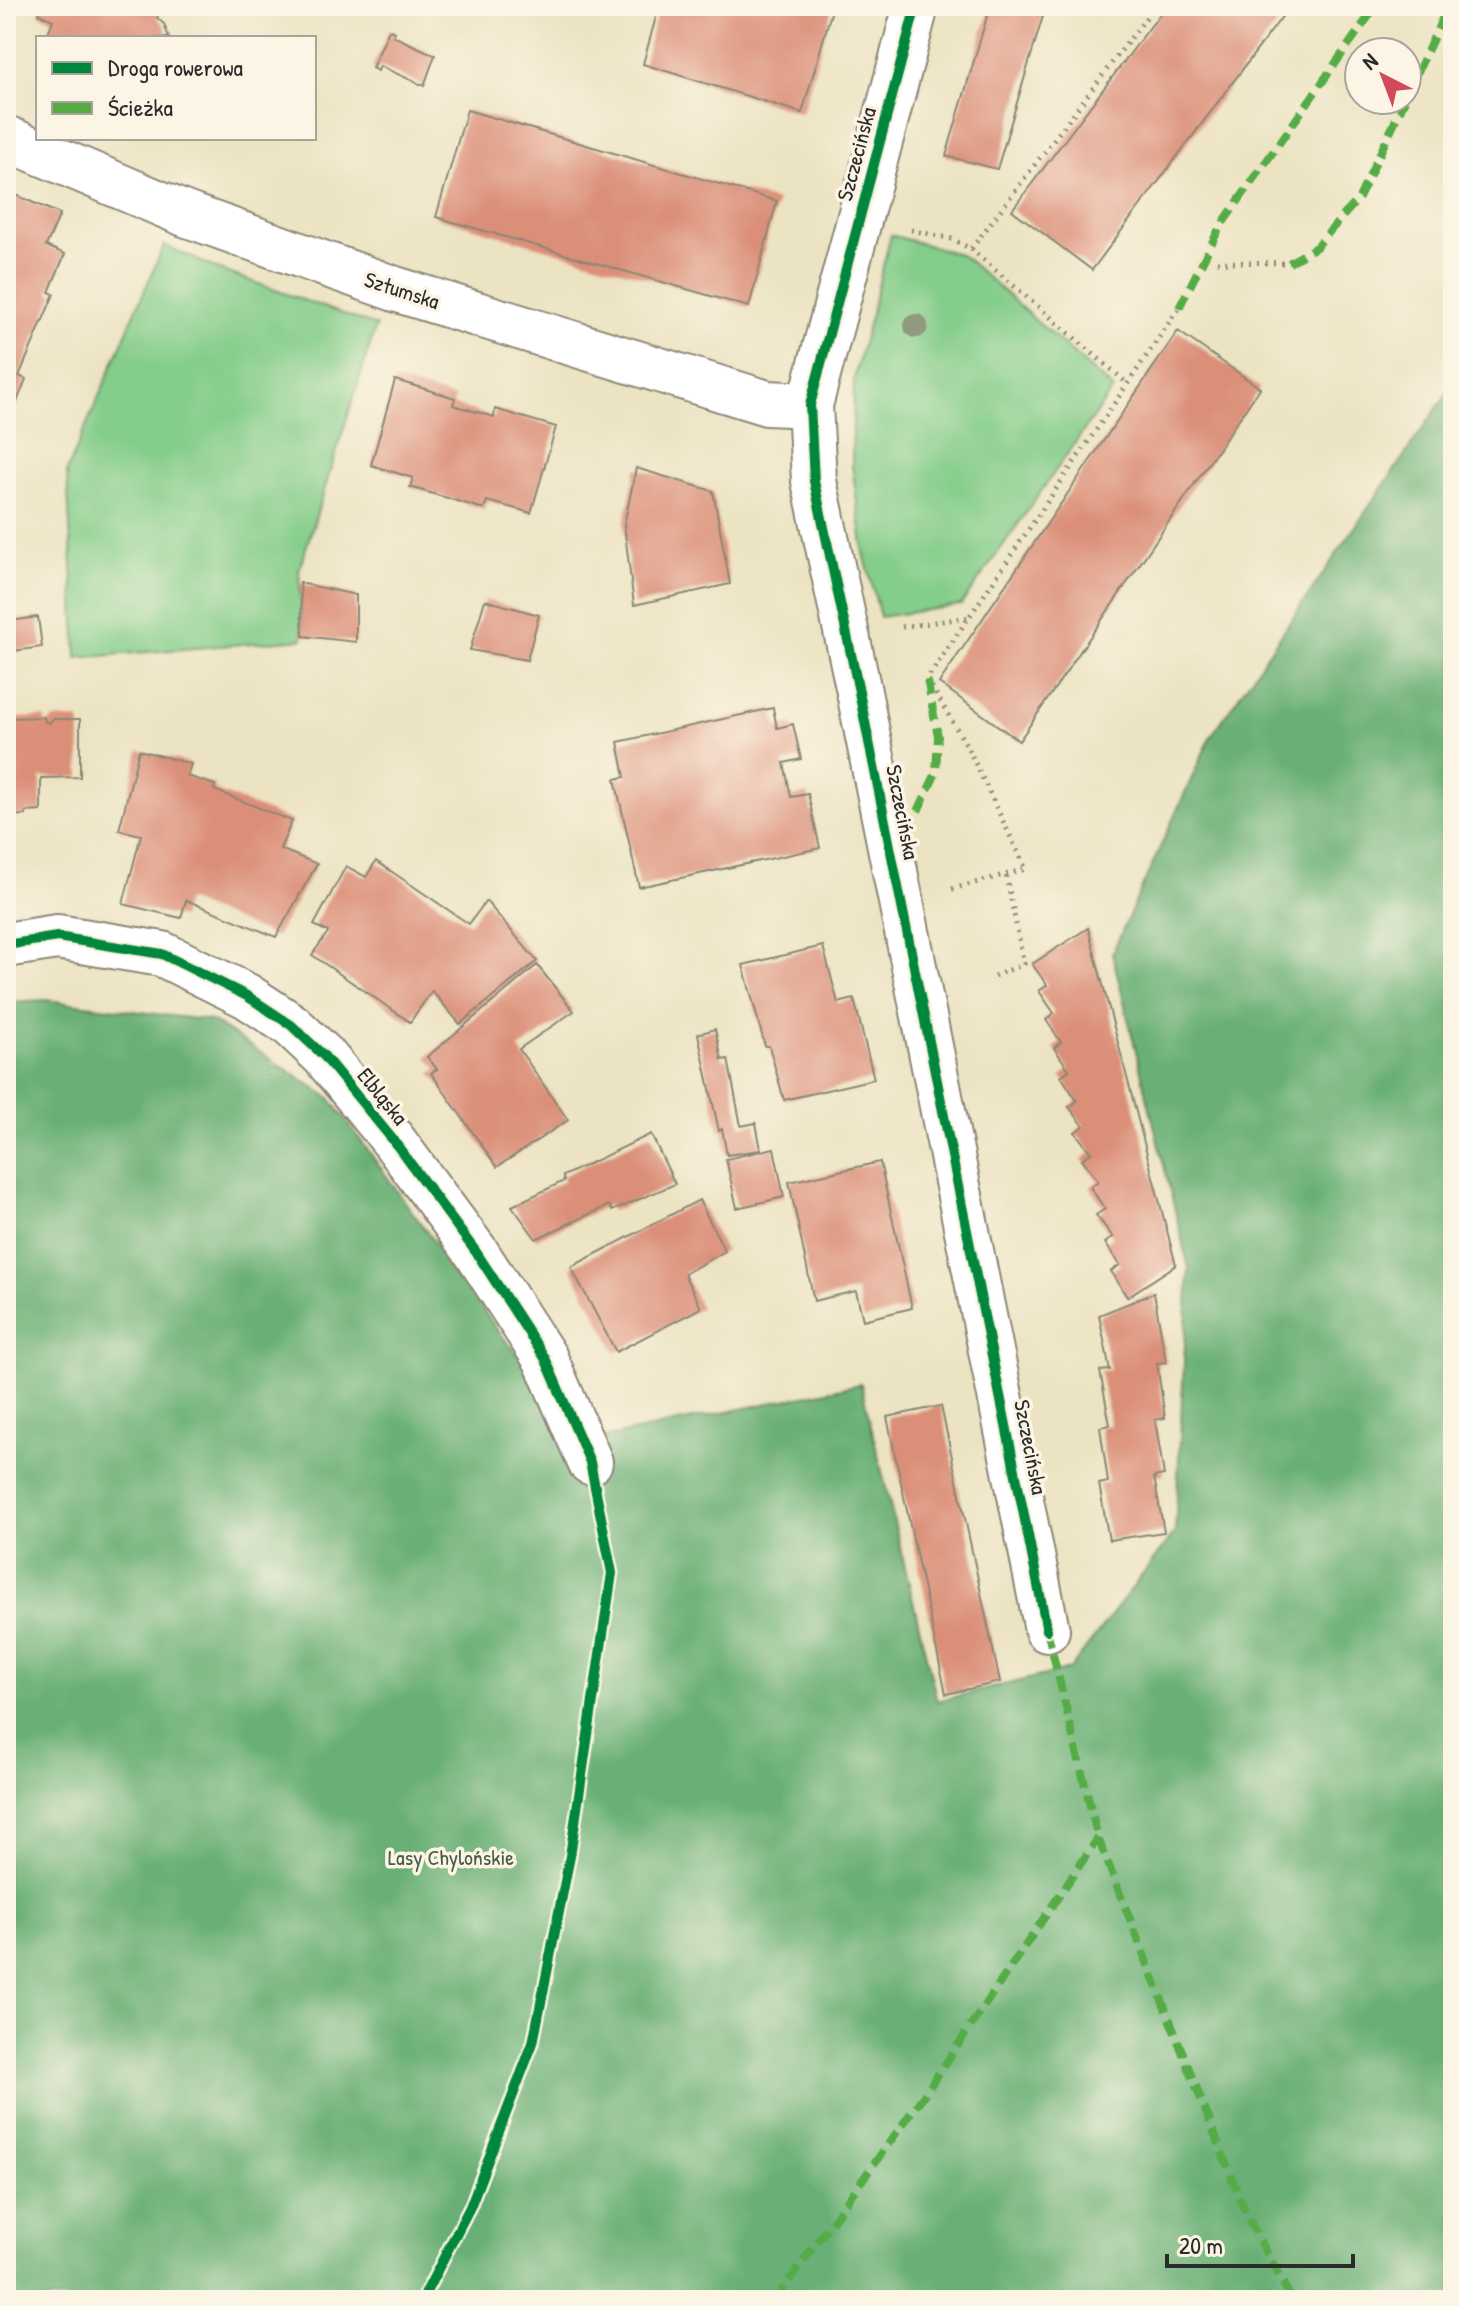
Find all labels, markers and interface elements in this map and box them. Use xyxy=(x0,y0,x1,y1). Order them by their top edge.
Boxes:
legend xyxy=(36,36,316,140)
north arrow xyxy=(1343,36,1423,116)
text: N xyxy=(1355,46,1384,76)
text: Droga rowerowa xyxy=(108,51,243,83)
text: Ścieżka xyxy=(108,91,173,123)
street label: Szczecińska xyxy=(829,103,883,204)
street label: Sztumska xyxy=(361,264,444,316)
street label: Szczecińska xyxy=(879,762,927,862)
street label: Elbląska xyxy=(351,1061,415,1131)
street label: Szczecińska xyxy=(1007,1397,1055,1497)
park label: Lasy Chylońskie xyxy=(388,1842,514,1872)
scale bar xyxy=(1167,2218,1353,2268)
text: 20 m xyxy=(1179,2229,1223,2261)

